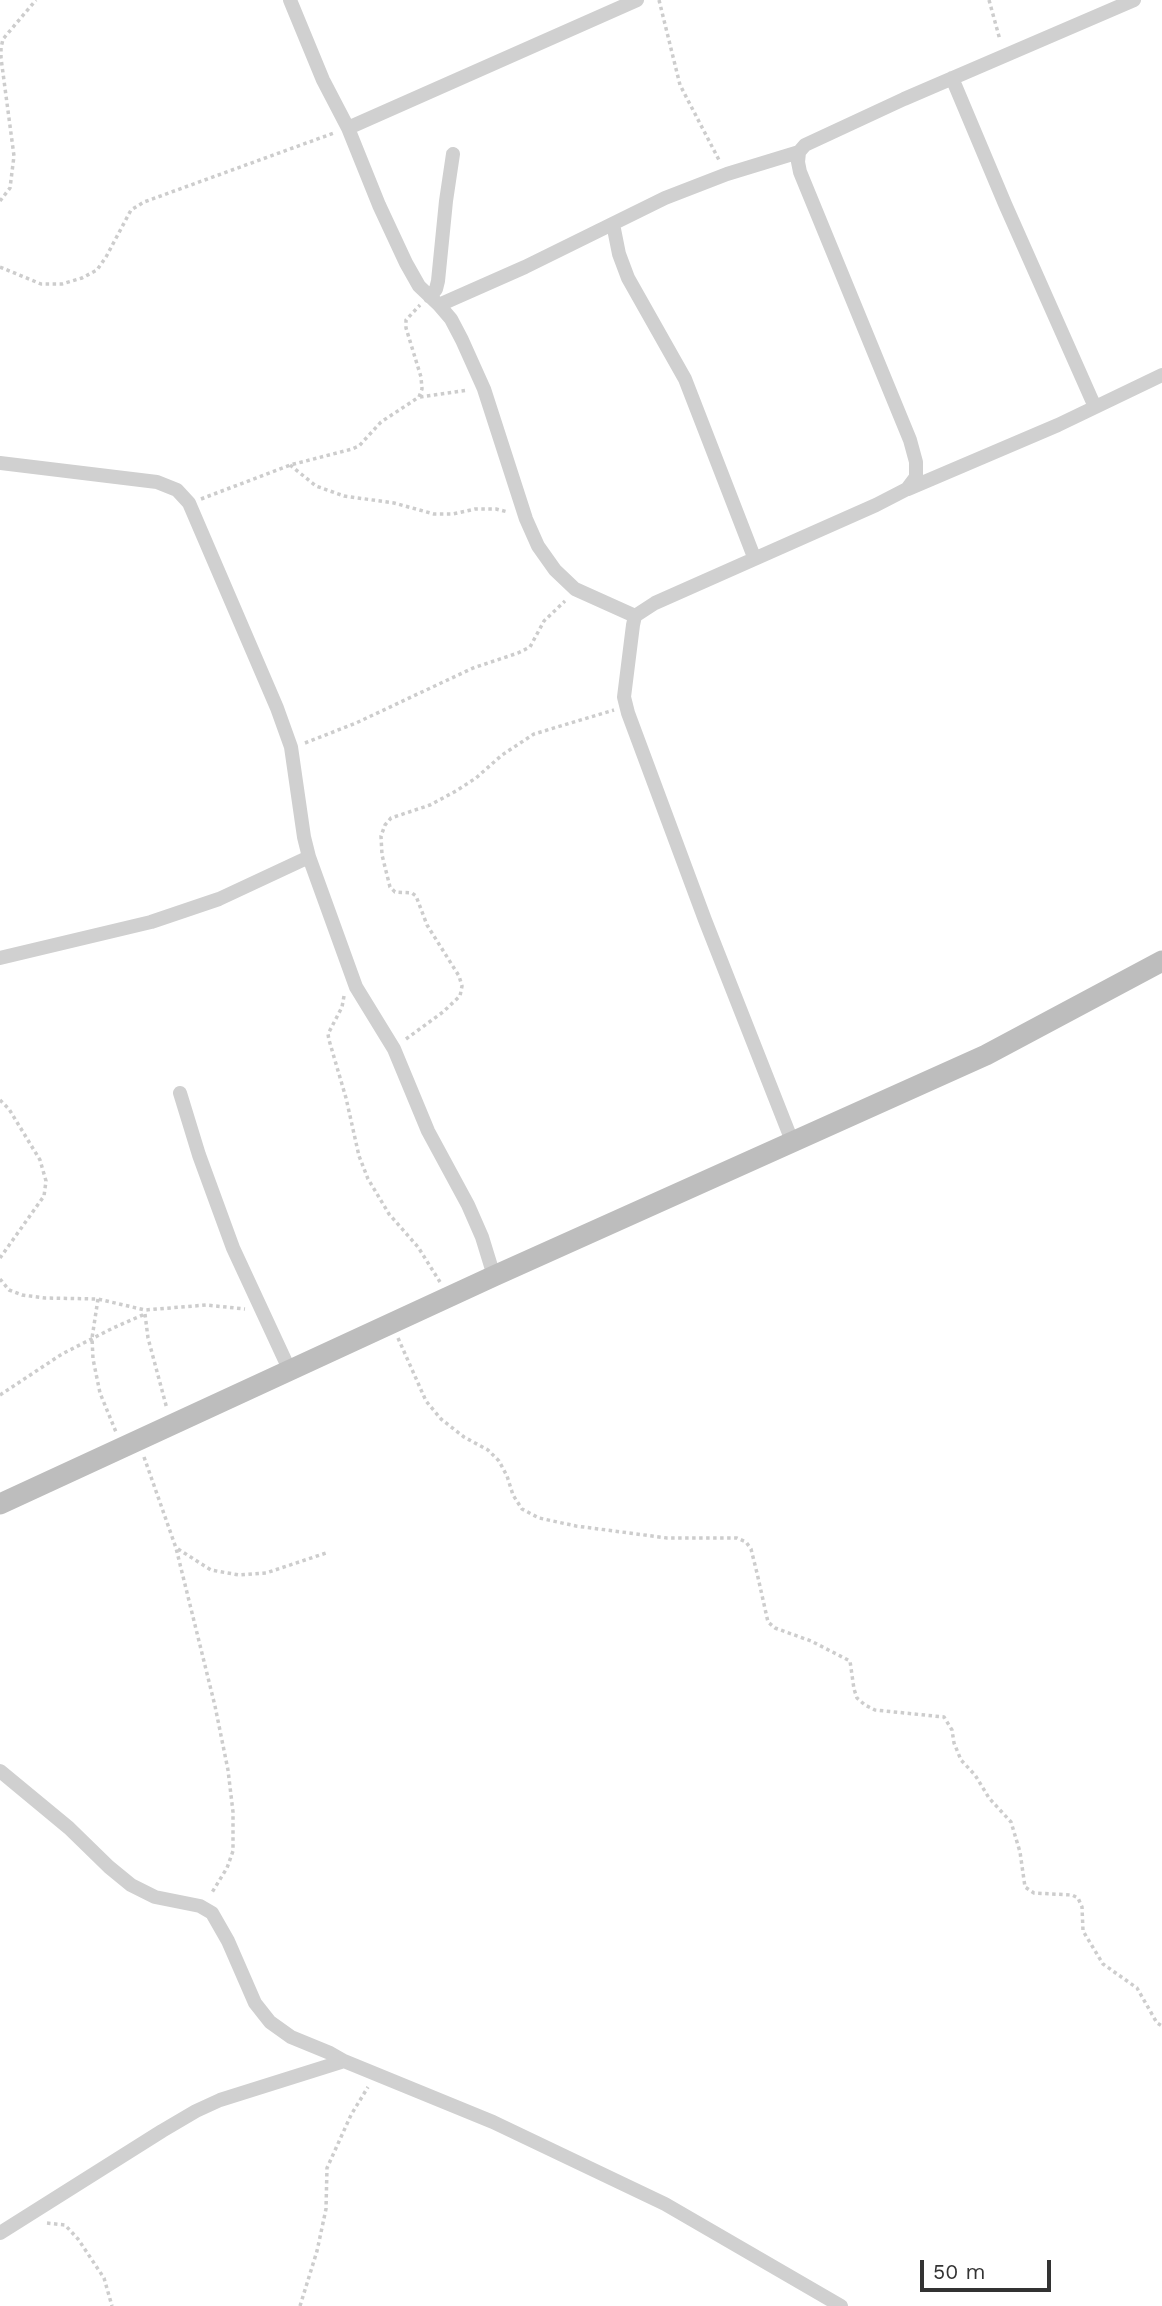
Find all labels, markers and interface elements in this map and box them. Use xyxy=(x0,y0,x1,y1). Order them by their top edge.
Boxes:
scale bar xyxy=(924,2246,1055,2290)
text: 50 m xyxy=(933,2259,985,2284)

